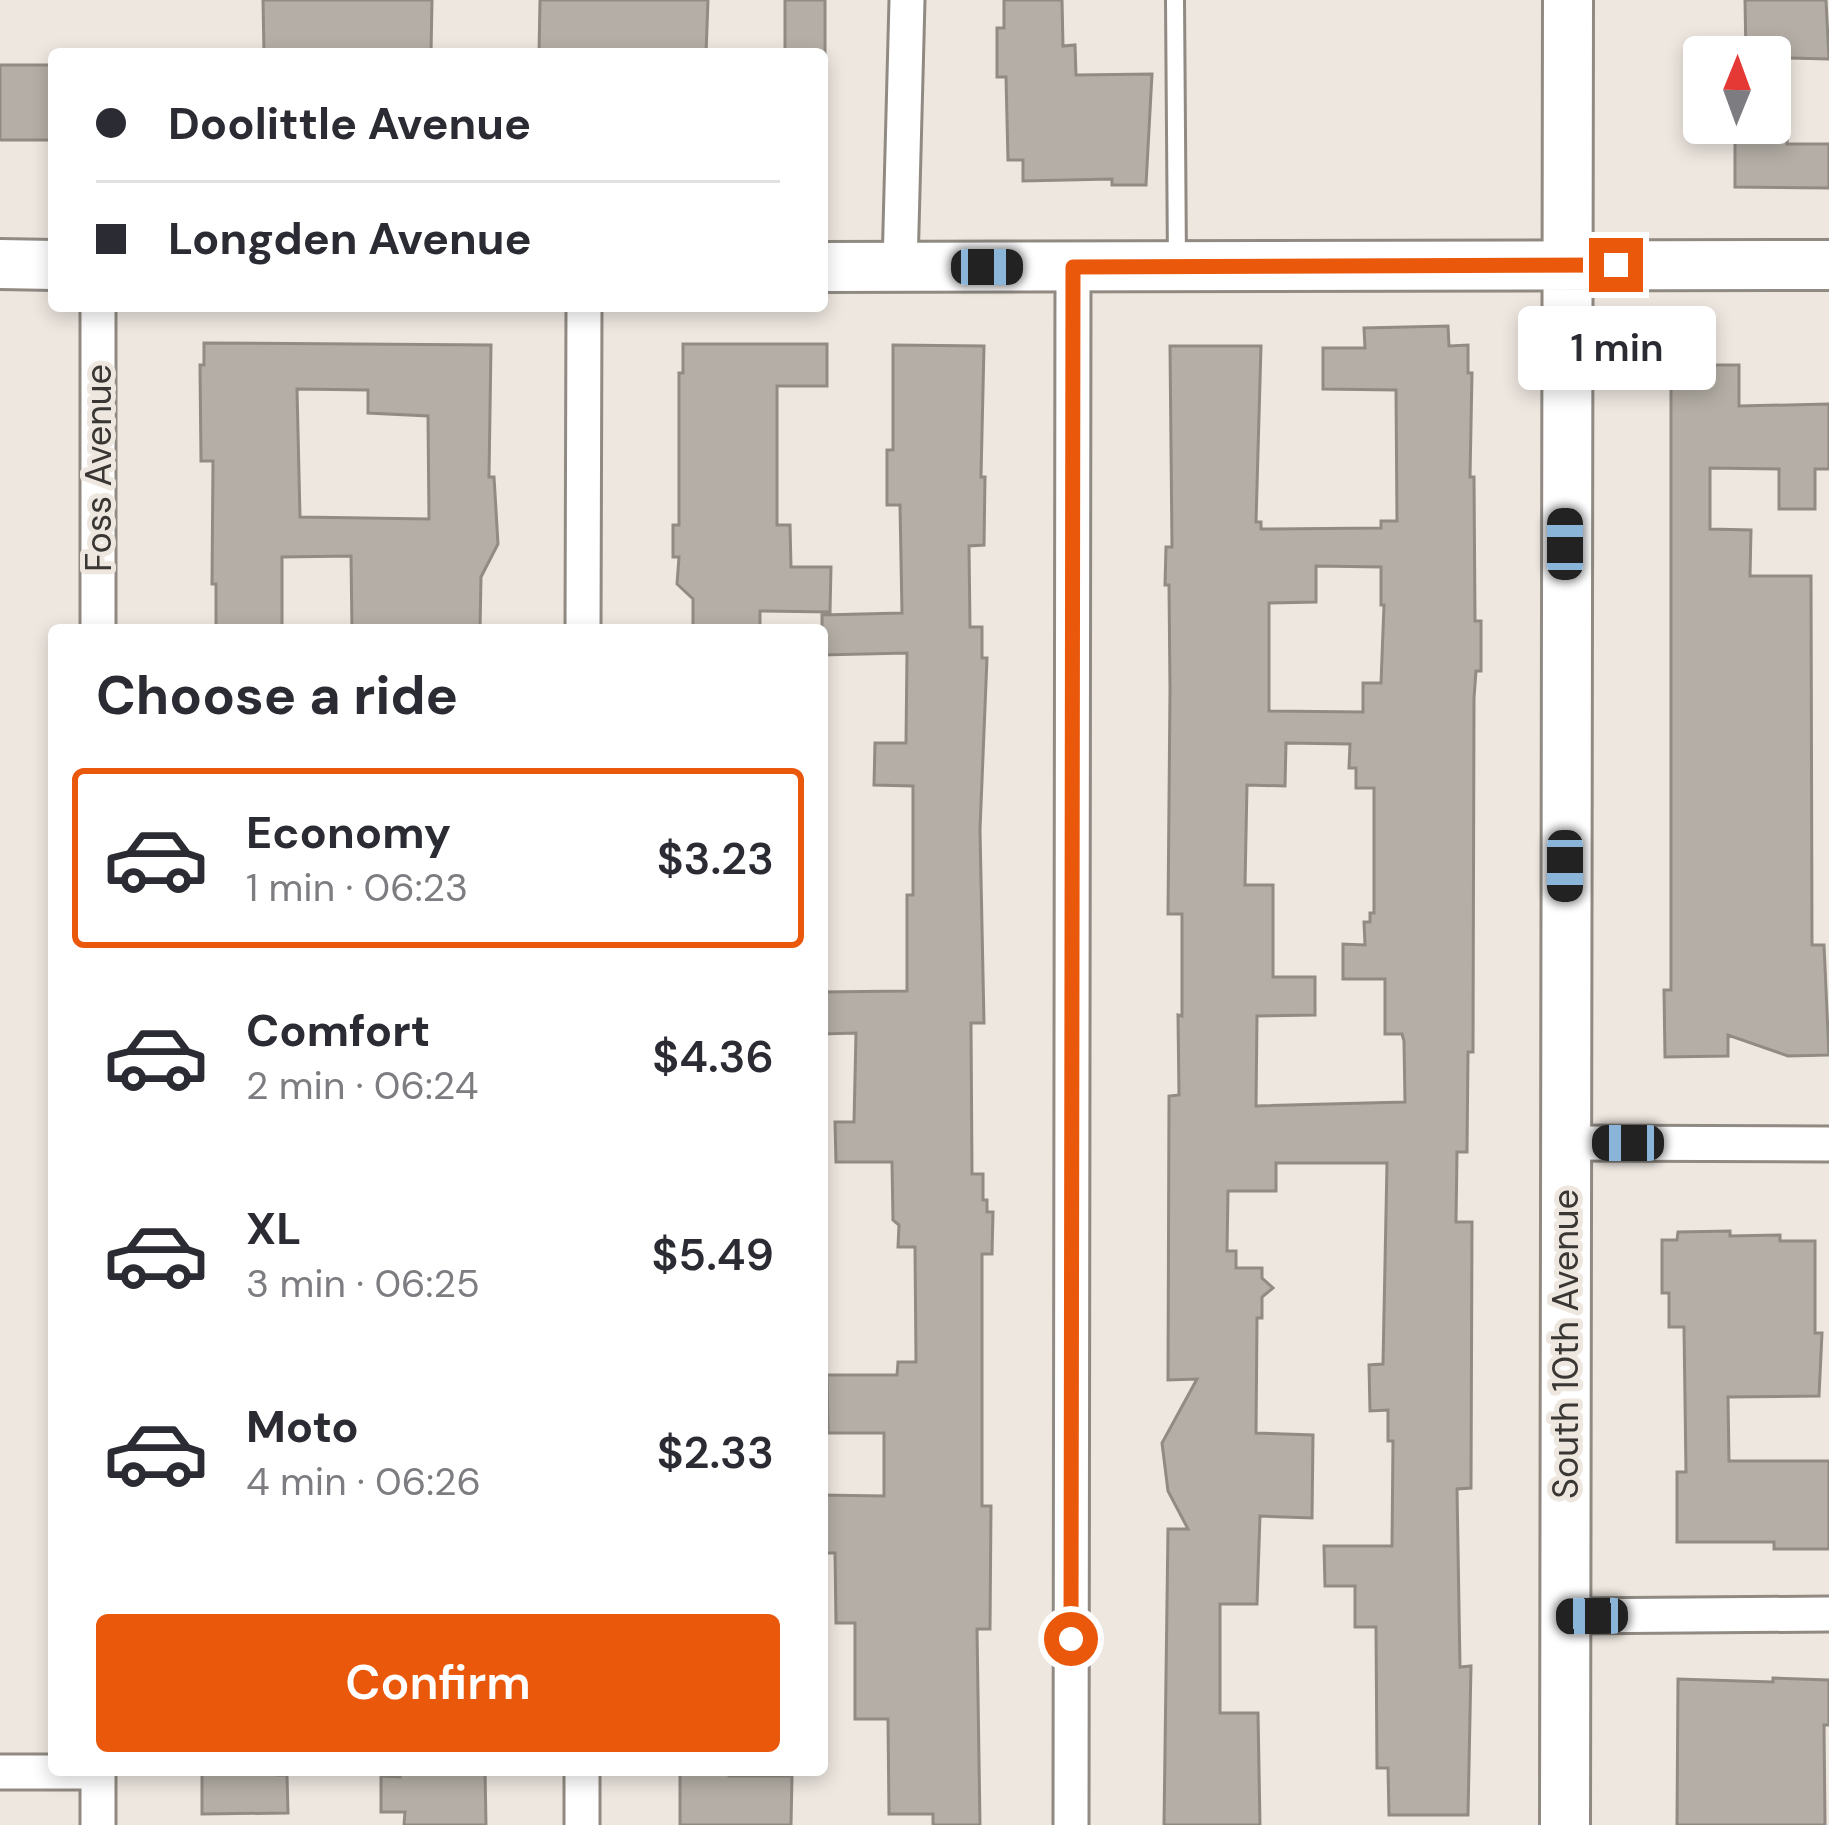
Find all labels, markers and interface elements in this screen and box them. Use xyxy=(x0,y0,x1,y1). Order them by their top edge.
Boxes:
north arrow xyxy=(1683,36,1791,144)
map controls xyxy=(1683,36,1791,144)
text: Doolittle Avenue xyxy=(168,94,531,153)
text: Longden Avenue xyxy=(168,209,532,268)
route end xyxy=(1589,238,1643,292)
car xyxy=(951,249,1023,285)
callout: 1 min xyxy=(1517,307,1715,391)
text: 1 min xyxy=(1570,322,1664,373)
street label: Foss Avenue xyxy=(75,364,122,572)
car xyxy=(1547,508,1583,580)
text: Choose a ride xyxy=(96,660,458,731)
text: Economy xyxy=(246,803,451,862)
icon: car xyxy=(102,804,210,912)
text: $3.23 xyxy=(657,829,774,888)
car xyxy=(1547,830,1583,902)
text: 1 min · 06:23 xyxy=(246,862,468,913)
text: Comfort xyxy=(246,1001,430,1060)
icon: car xyxy=(102,1002,210,1110)
text: $4.36 xyxy=(652,1027,774,1086)
text: 2 min · 06:24 xyxy=(246,1060,478,1111)
car xyxy=(1592,1125,1664,1161)
street label: South 10th Avenue xyxy=(1542,1189,1589,1499)
text: XL xyxy=(246,1199,301,1258)
icon: car xyxy=(102,1200,210,1308)
text: $5.49 xyxy=(652,1225,774,1284)
text: 3 min · 06:25 xyxy=(246,1258,480,1309)
text: Moto xyxy=(246,1397,359,1456)
icon: car xyxy=(102,1398,210,1506)
text: $2.33 xyxy=(657,1423,774,1482)
text: 4 min · 06:26 xyxy=(246,1456,481,1507)
car xyxy=(1556,1597,1628,1635)
route start xyxy=(1044,1612,1098,1666)
button: Confirm xyxy=(96,1614,780,1752)

